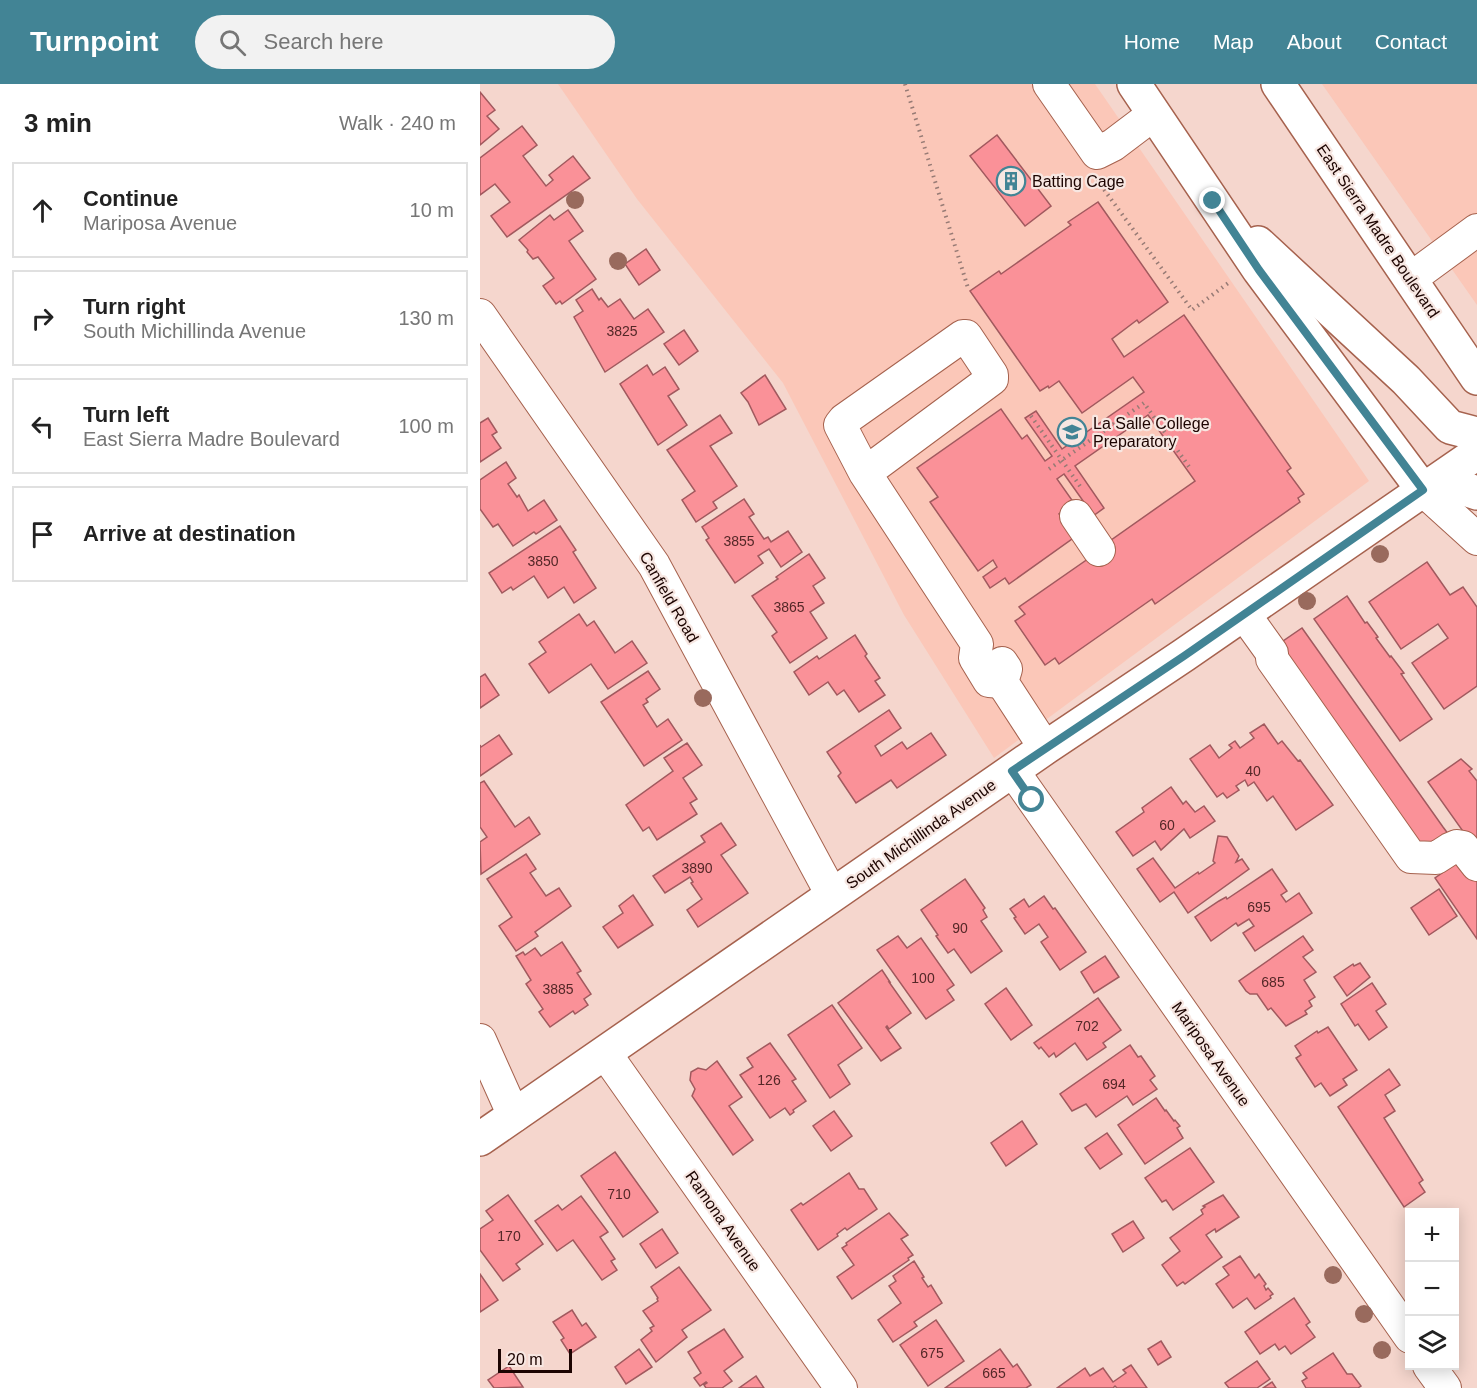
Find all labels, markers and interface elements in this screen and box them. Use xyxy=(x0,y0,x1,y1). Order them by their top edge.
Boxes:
search box xyxy=(195,15,615,69)
text: Turnpoint xyxy=(30,26,159,57)
icon: search xyxy=(216,26,249,59)
text: Search here xyxy=(264,29,383,54)
text: Home xyxy=(1124,30,1180,53)
text: Map xyxy=(1213,30,1254,53)
text: About xyxy=(1287,30,1342,53)
text: Contact xyxy=(1375,30,1447,53)
text: 3 min xyxy=(24,108,92,138)
text: Walk · 240 m xyxy=(339,112,456,134)
street label: East Sierra Madre Boulevard xyxy=(1314,141,1442,321)
building icon: Batting Cage xyxy=(995,165,1027,197)
place label: Batting Cage xyxy=(1032,173,1125,190)
text: Continue xyxy=(83,186,178,211)
route end xyxy=(1199,187,1225,213)
icon: ahead xyxy=(26,194,59,227)
text: 10 m xyxy=(410,199,454,221)
text: Mariposa Avenue xyxy=(83,212,237,234)
text: Turn right xyxy=(83,294,185,319)
icon: right xyxy=(26,302,59,335)
text: 130 m xyxy=(398,307,454,329)
text: South Michillinda Avenue xyxy=(83,320,306,342)
house number: 3825 xyxy=(606,323,638,339)
text: Turn left xyxy=(83,402,169,427)
icon: left xyxy=(26,410,59,443)
text: 100 m xyxy=(398,415,454,437)
place label: La Salle College Preparatory xyxy=(1093,415,1210,450)
school or university icon: La Salle College Preparatory xyxy=(1056,416,1088,448)
text: East Sierra Madre Boulevard xyxy=(83,428,340,450)
icon: arrive xyxy=(26,518,59,551)
text: Arrive at destination xyxy=(83,521,296,546)
house number: 3855 xyxy=(723,533,755,549)
street label: Canfield Road xyxy=(636,549,702,645)
house number: 3850 xyxy=(527,553,559,569)
house number: 3865 xyxy=(773,599,805,615)
house number: 40 xyxy=(1245,763,1261,779)
street label: South Michillinda Avenue xyxy=(843,776,999,892)
route start xyxy=(1018,786,1044,812)
house number: 60 xyxy=(1159,817,1175,833)
house number: 3890 xyxy=(681,860,713,876)
house number: 695 xyxy=(1247,899,1271,915)
house number: 90 xyxy=(952,920,968,936)
house number: 100 xyxy=(911,970,935,986)
house number: 685 xyxy=(1261,974,1285,990)
house number: 3885 xyxy=(542,981,574,997)
street label: Mariposa Avenue xyxy=(1169,999,1253,1109)
house number: 702 xyxy=(1075,1018,1099,1034)
house number: 126 xyxy=(757,1072,781,1088)
house number: 694 xyxy=(1102,1076,1126,1092)
street label: Ramona Avenue xyxy=(682,1168,764,1274)
house number: 710 xyxy=(607,1186,631,1202)
map controls xyxy=(1405,1208,1459,1370)
button: + xyxy=(1405,1208,1459,1262)
house number: 170 xyxy=(497,1228,521,1244)
button: − xyxy=(1405,1262,1459,1316)
button: layers xyxy=(1405,1316,1459,1370)
house number: 675 xyxy=(920,1345,944,1361)
scale bar xyxy=(498,1346,572,1374)
text: 20 m xyxy=(507,1351,543,1368)
house number: 665 xyxy=(982,1365,1006,1381)

